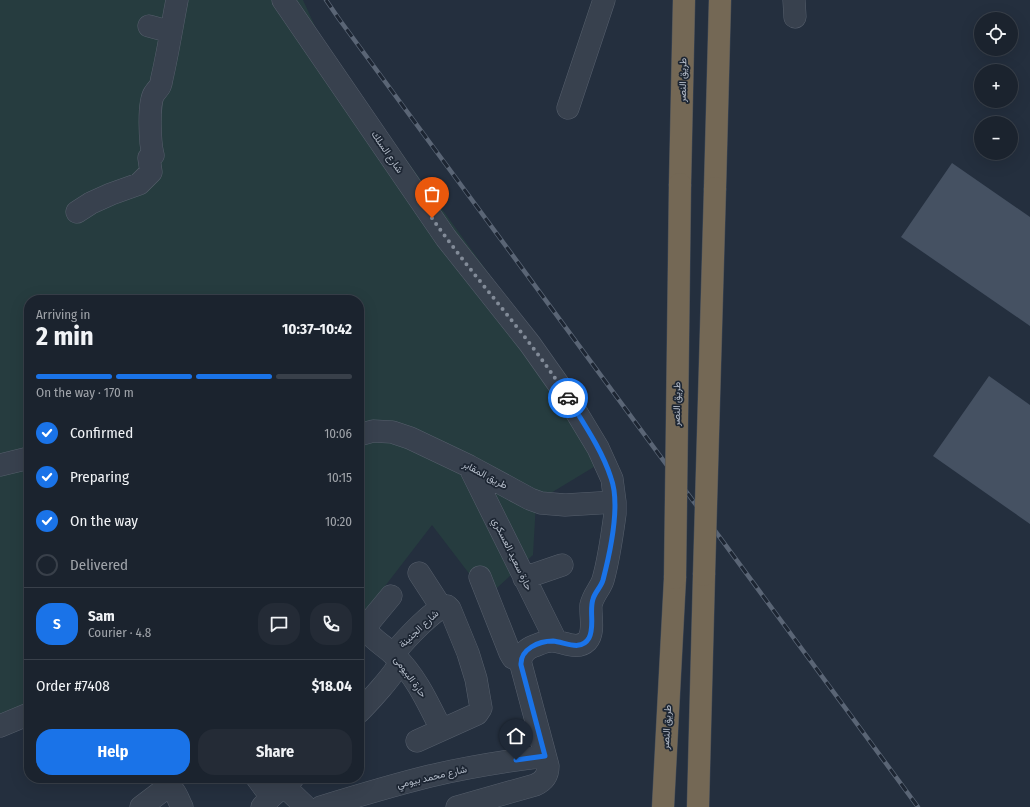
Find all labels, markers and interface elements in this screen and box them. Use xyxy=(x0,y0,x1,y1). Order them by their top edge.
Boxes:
map controls xyxy=(974,12,1018,160)
button: locate xyxy=(974,12,1018,56)
street label: طريق النصر xyxy=(677,57,689,103)
button: + xyxy=(974,64,1018,108)
button: − xyxy=(974,116,1018,160)
street label: شارع السلك xyxy=(368,129,406,176)
pin xyxy=(415,177,449,218)
icon: bag xyxy=(421,183,443,205)
text: Arriving in xyxy=(36,307,90,322)
text: 10:37–10:42 xyxy=(282,320,352,338)
text: 2 min xyxy=(36,321,94,352)
courier xyxy=(548,378,588,418)
street label: طريق النصر xyxy=(671,381,683,427)
text: On the way · 170 m xyxy=(36,385,134,400)
icon: car xyxy=(557,387,579,409)
icon: check xyxy=(36,422,58,444)
text: Confirmed xyxy=(70,424,133,442)
text: 10:06 xyxy=(324,426,352,441)
street label: طريق المقابر xyxy=(460,458,510,492)
icon: check xyxy=(36,466,58,488)
text: Preparing xyxy=(70,468,129,486)
text: 10:15 xyxy=(327,470,352,485)
icon: check xyxy=(36,510,58,532)
text: On the way xyxy=(70,512,138,530)
text: 10:20 xyxy=(325,514,352,529)
street label: حارة سعيد العسكري xyxy=(487,516,535,593)
text: Delivered xyxy=(70,556,128,574)
button: chat xyxy=(258,603,300,645)
button: phone xyxy=(310,603,352,645)
text: Sam xyxy=(88,607,115,625)
street label: شارع الجنينة xyxy=(397,607,441,650)
text: S xyxy=(53,615,61,633)
text: Courier · 4.8 xyxy=(88,625,151,640)
street label: حارة البيومى xyxy=(391,654,429,700)
text: Order #7408 xyxy=(36,677,110,695)
text: $18.04 xyxy=(312,677,352,695)
street label: طريق النصر xyxy=(660,704,674,751)
pin xyxy=(499,719,533,760)
icon: home xyxy=(505,725,527,747)
button: Help xyxy=(36,729,190,775)
button: Share xyxy=(198,729,352,775)
street label: شارع محمد بيومي xyxy=(396,763,469,793)

